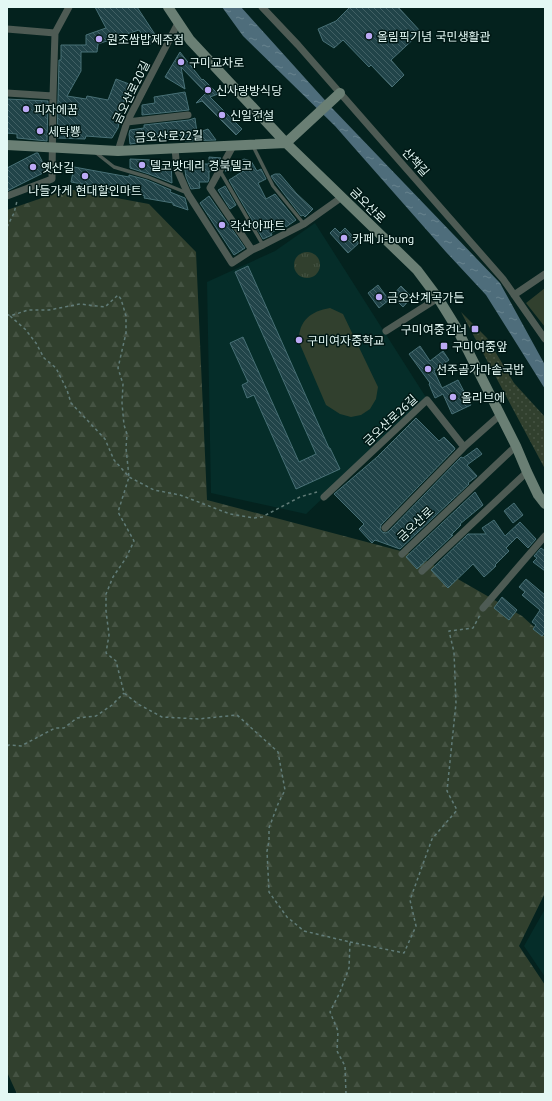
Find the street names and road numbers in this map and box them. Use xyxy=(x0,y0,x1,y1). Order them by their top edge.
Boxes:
street label: 금오산로20길 xyxy=(109,58,153,126)
street label: 금오산로22길 xyxy=(135,127,203,145)
street label: 산책길 xyxy=(399,145,433,179)
street label: 금오산로 xyxy=(347,184,389,226)
street label: 금오산로26길 xyxy=(360,391,420,449)
street label: 금오산로 xyxy=(394,503,436,545)

